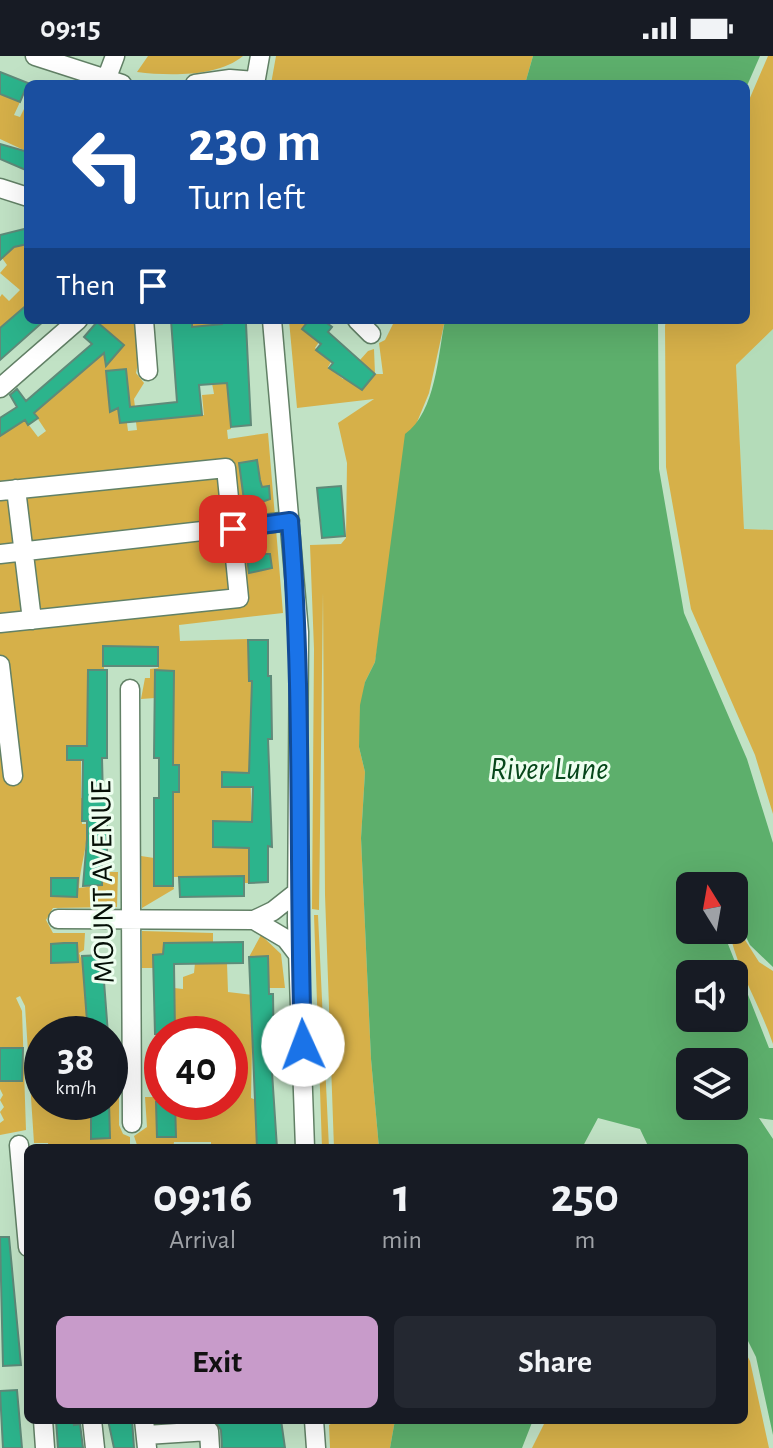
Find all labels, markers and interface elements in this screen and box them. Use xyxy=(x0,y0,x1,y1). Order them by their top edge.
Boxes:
text: 09:15 xyxy=(40,13,101,43)
icon: left xyxy=(56,112,160,216)
text: 230 m xyxy=(188,115,321,171)
text: Turn left xyxy=(188,180,305,216)
icon: arrive xyxy=(131,264,175,308)
text: Then xyxy=(56,271,115,301)
pin xyxy=(199,495,267,563)
icon: arrive xyxy=(211,507,255,551)
water label: River Lune xyxy=(490,753,608,785)
street label: MOUNT AVENUE xyxy=(86,780,120,984)
north arrow xyxy=(676,872,748,944)
map controls xyxy=(676,872,748,1120)
button: sound xyxy=(676,960,748,1032)
position arrow xyxy=(261,1003,345,1087)
speed limit sign: 40 xyxy=(144,1016,248,1120)
text: 38 xyxy=(58,1038,94,1078)
button: layers xyxy=(676,1048,748,1120)
text: km/h xyxy=(55,1078,97,1098)
text: 09:16 xyxy=(153,1173,253,1221)
text: 1 xyxy=(393,1173,410,1221)
text: 250 xyxy=(551,1173,619,1221)
text: Arrival xyxy=(169,1227,236,1253)
text: min xyxy=(381,1227,422,1253)
text: m xyxy=(575,1227,595,1253)
button: Exit xyxy=(56,1316,378,1408)
button: Share xyxy=(394,1316,716,1408)

